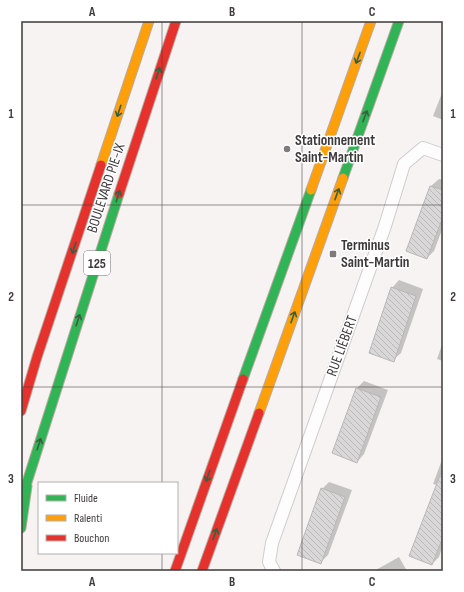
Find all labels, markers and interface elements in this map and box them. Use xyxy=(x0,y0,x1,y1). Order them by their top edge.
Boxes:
text: A xyxy=(88,4,96,20)
text: B xyxy=(229,4,235,20)
text: C xyxy=(369,4,376,20)
one-way arrow xyxy=(354,51,362,63)
one-way arrow xyxy=(155,66,162,79)
one-way arrow xyxy=(115,105,123,117)
text: 1 xyxy=(8,106,14,122)
text: 1 xyxy=(450,106,456,122)
one-way arrow xyxy=(362,109,369,122)
place label: Stationnement Saint-Martin xyxy=(295,131,375,167)
street label: BOULEVARD PIE-IX xyxy=(83,140,130,235)
marker: Stationnement Saint-Martin xyxy=(282,144,292,154)
one-way arrow xyxy=(333,189,341,201)
one-way arrow xyxy=(115,190,122,203)
place label: Terminus Saint-Martin xyxy=(341,236,410,272)
one-way arrow xyxy=(70,241,77,254)
marker: Terminus Saint-Martin xyxy=(328,249,338,259)
road number: 125 xyxy=(84,251,110,275)
text: 2 xyxy=(8,289,14,305)
text: 2 xyxy=(450,289,456,305)
one-way arrow xyxy=(289,311,297,323)
street label: RUE LIÉBERT xyxy=(322,313,362,379)
one-way arrow xyxy=(75,314,83,326)
one-way arrow xyxy=(36,438,43,451)
one-way arrow xyxy=(204,469,211,482)
text: 3 xyxy=(8,471,14,487)
text: 3 xyxy=(450,471,456,487)
legend xyxy=(38,482,178,554)
text: Fluide xyxy=(74,491,98,506)
text: Ralenti xyxy=(74,511,102,526)
one-way arrow xyxy=(212,529,220,541)
text: Bouchon xyxy=(74,531,109,546)
text: A xyxy=(88,574,96,590)
text: B xyxy=(229,574,235,590)
text: C xyxy=(369,574,376,590)

